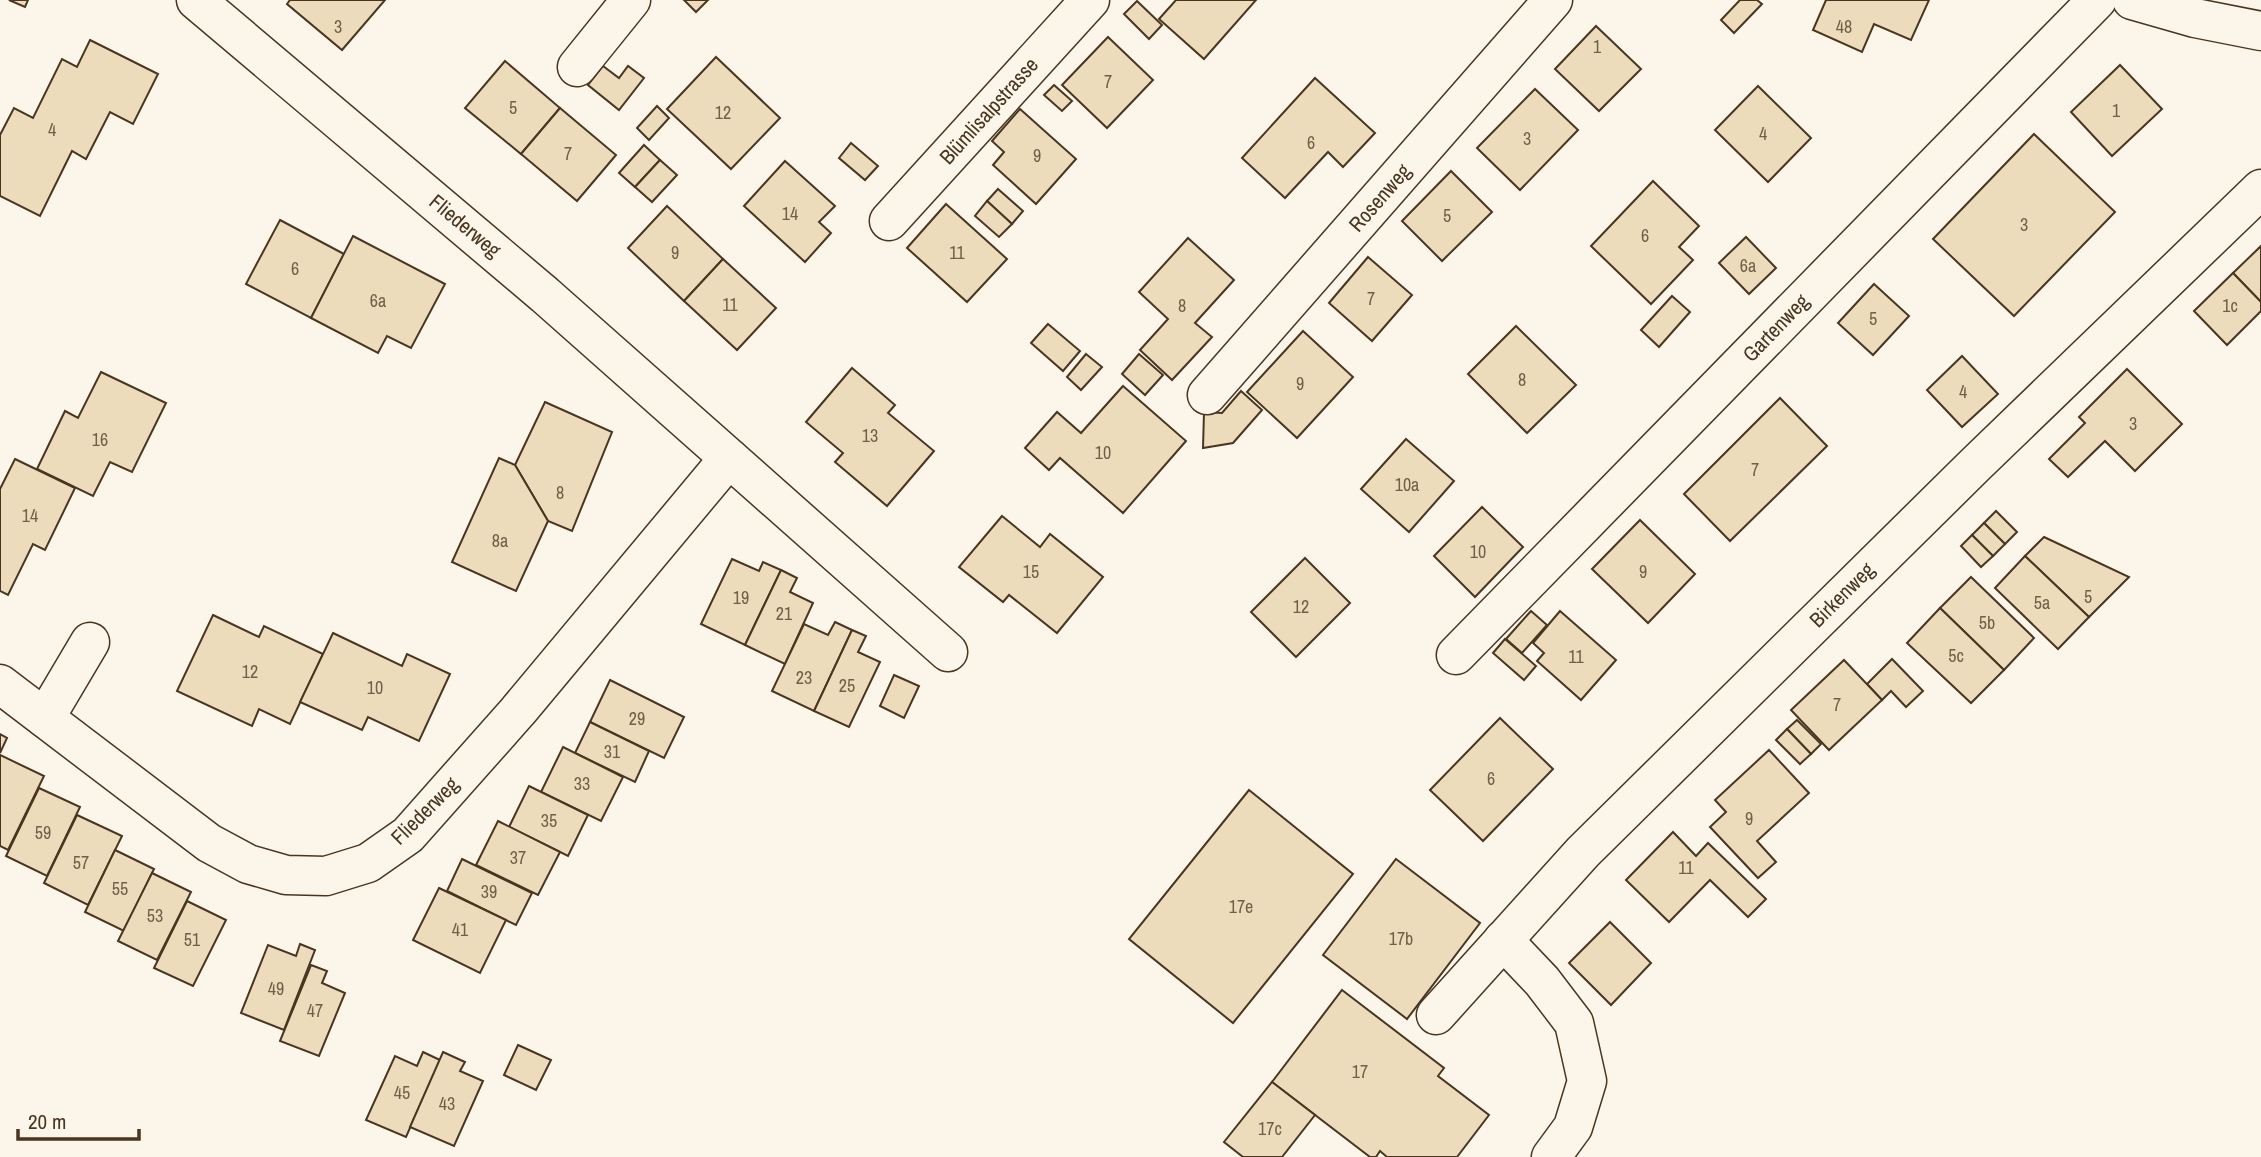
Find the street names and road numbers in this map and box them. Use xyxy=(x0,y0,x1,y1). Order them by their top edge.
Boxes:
street label: Blümlisalpstrasse xyxy=(933,51,1045,171)
street label: Rosenweg xyxy=(1342,157,1418,238)
street label: Fliederweg xyxy=(423,187,508,264)
street label: Gartenweg xyxy=(1736,287,1816,368)
street label: Birkenweg xyxy=(1803,555,1881,634)
street label: Fliederweg xyxy=(384,770,465,851)

